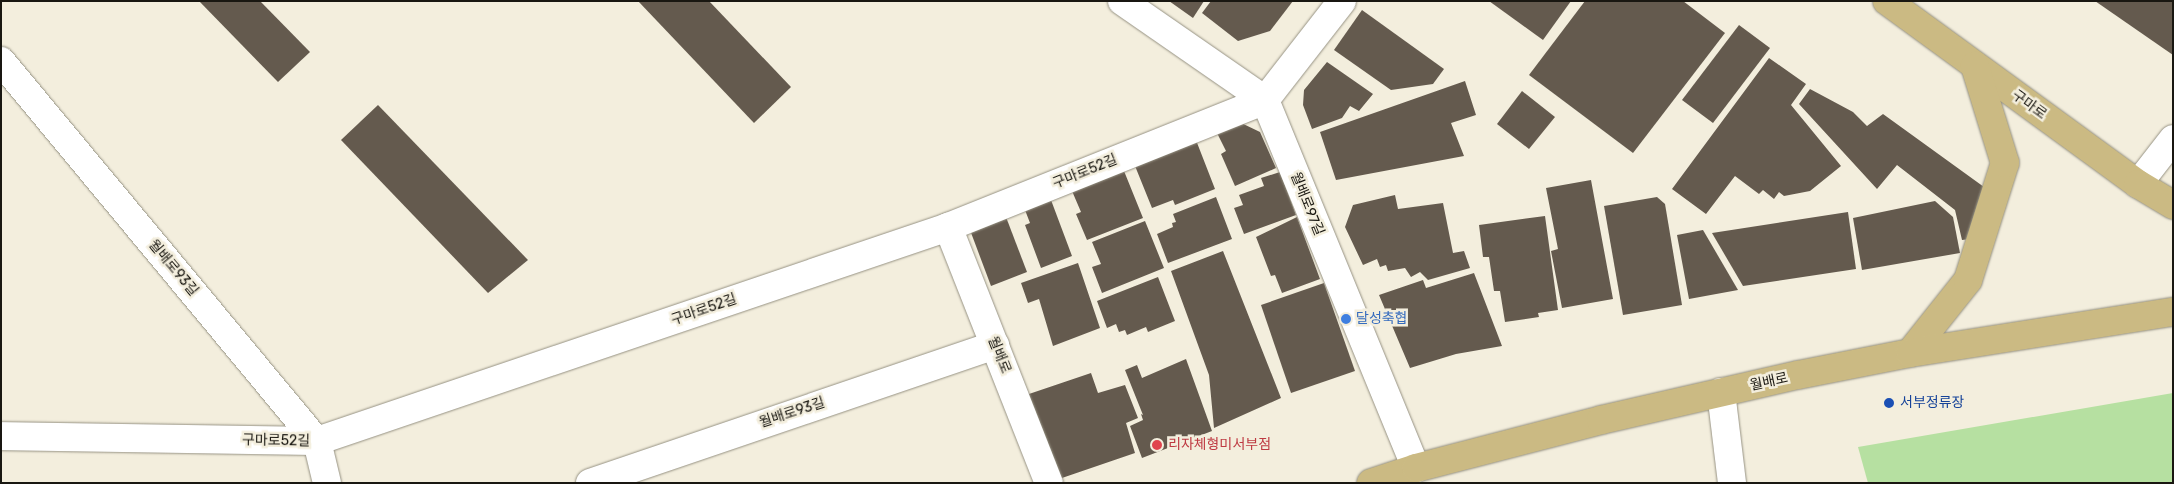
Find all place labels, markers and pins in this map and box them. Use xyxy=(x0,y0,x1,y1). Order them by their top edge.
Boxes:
place label: 달성축협 xyxy=(1356,311,1408,327)
marker: 달성축협 xyxy=(1340,313,1352,325)
place label: 서부정류장 xyxy=(1900,395,1964,411)
marker: 서부정류장 xyxy=(1882,396,1896,410)
place label: 리자체형미서부점 xyxy=(1168,437,1271,453)
marker: 리자체형미서부점 xyxy=(1150,438,1164,452)

